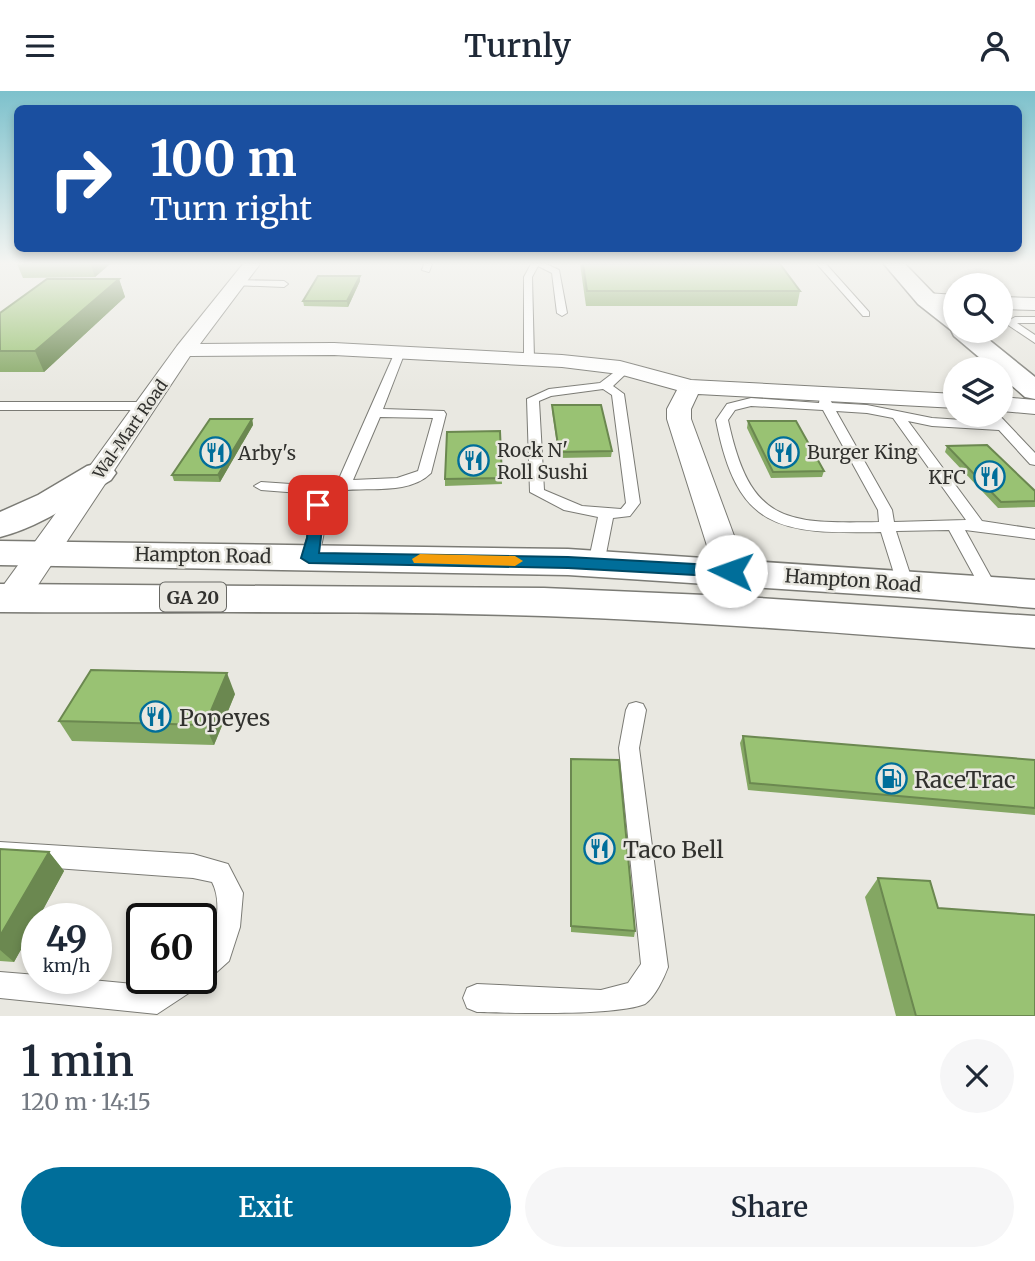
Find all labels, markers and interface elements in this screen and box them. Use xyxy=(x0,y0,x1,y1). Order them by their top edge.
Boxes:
text: Turnly xyxy=(464,26,571,66)
icon: menu xyxy=(21,27,59,65)
icon: person xyxy=(976,27,1014,65)
text: 100 m xyxy=(150,128,297,189)
icon: right xyxy=(35,133,126,224)
text: Turn right xyxy=(150,189,312,229)
map controls xyxy=(943,273,1013,427)
button: search xyxy=(943,273,1013,343)
button: layers xyxy=(943,357,1013,427)
street label: Wal-Mart Road xyxy=(88,375,172,483)
restaurant icon: Burger King xyxy=(767,435,801,469)
restaurant icon: Arby's xyxy=(198,436,232,470)
place label: Rock N' Roll Sushi xyxy=(497,438,588,484)
place label: Burger King xyxy=(807,440,918,464)
place label: Arby's xyxy=(237,441,296,465)
restaurant icon: Rock N' Roll Sushi xyxy=(457,444,491,478)
restaurant icon: KFC xyxy=(972,460,1006,494)
place label: KFC xyxy=(928,465,966,489)
pin xyxy=(288,475,348,535)
icon: arrive xyxy=(299,486,337,524)
position arrow xyxy=(694,534,768,608)
street label: Hampton Road xyxy=(134,542,272,568)
street label: Hampton Road xyxy=(784,563,922,597)
road number: GA 20 xyxy=(160,583,226,611)
restaurant icon: Popeyes xyxy=(139,700,173,734)
place label: Popeyes xyxy=(179,703,270,732)
fuel station icon: RaceTrac xyxy=(874,762,908,796)
place label: RaceTrac xyxy=(914,765,1016,794)
restaurant icon: Taco Bell xyxy=(583,832,617,866)
place label: Taco Bell xyxy=(623,835,724,864)
speed limit sign: 60 xyxy=(126,903,217,994)
text: 49 xyxy=(46,917,87,961)
text: km/h xyxy=(43,954,90,977)
text: 1 min xyxy=(21,1035,134,1087)
button: close xyxy=(940,1039,1014,1113)
text: 120 m · 14:15 xyxy=(21,1087,151,1116)
button: Exit xyxy=(21,1167,511,1247)
button: Share xyxy=(525,1167,1014,1247)

